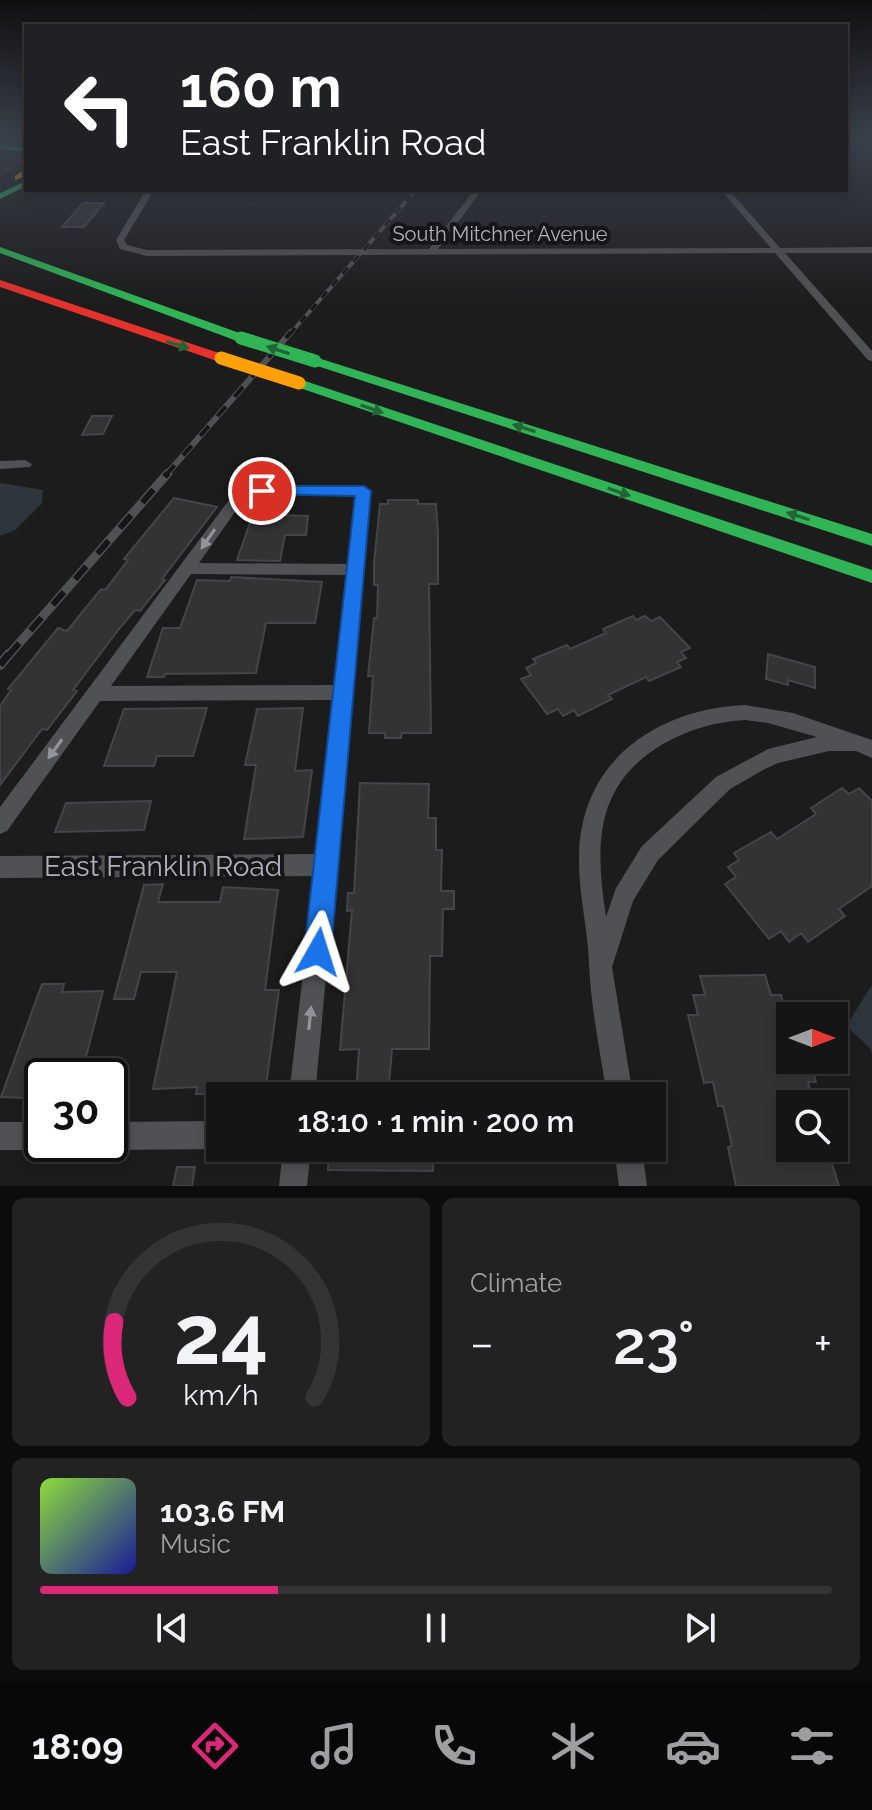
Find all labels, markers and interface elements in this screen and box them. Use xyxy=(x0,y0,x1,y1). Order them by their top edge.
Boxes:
text: 160 m xyxy=(180,54,342,120)
icon: left xyxy=(48,56,152,160)
text: East Franklin Road xyxy=(180,121,486,163)
street label: South Mitchner Avenue xyxy=(392,222,608,246)
one-way arrow xyxy=(167,339,191,352)
one-way arrow xyxy=(266,343,290,355)
one-way arrow xyxy=(361,403,385,415)
one-way arrow xyxy=(511,421,535,434)
pin xyxy=(228,457,296,525)
icon: arrive xyxy=(240,469,284,513)
one-way arrow xyxy=(607,486,631,498)
one-way arrow xyxy=(785,510,809,522)
one-way arrow xyxy=(201,529,216,550)
one-way arrow xyxy=(47,738,63,760)
street label: East Franklin Road xyxy=(44,850,282,883)
position arrow xyxy=(276,910,360,994)
north arrow xyxy=(776,1002,848,1074)
map controls xyxy=(776,1002,848,1162)
one-way arrow xyxy=(304,1006,317,1031)
speed limit sign: 30 xyxy=(24,1058,128,1162)
button: search xyxy=(776,1090,848,1162)
text: 18:10 · 1 min · 200 m xyxy=(298,1104,574,1139)
text: Climate xyxy=(470,1268,562,1298)
text: 24 xyxy=(174,1286,268,1383)
text: 23° xyxy=(613,1308,694,1378)
text: − xyxy=(470,1318,494,1369)
text: + xyxy=(814,1318,832,1369)
text: km/h xyxy=(183,1378,259,1412)
text: 103.6 FM xyxy=(160,1494,285,1529)
text: Music xyxy=(160,1529,231,1559)
icon: previous xyxy=(150,1606,194,1650)
icon: pause xyxy=(414,1606,458,1650)
icon: next xyxy=(678,1606,722,1650)
icon: directions xyxy=(187,1718,243,1774)
icon: music xyxy=(306,1718,362,1774)
icon: phone xyxy=(426,1718,482,1774)
icon: climate xyxy=(545,1718,601,1774)
icon: car xyxy=(665,1718,721,1774)
icon: filters xyxy=(784,1718,840,1774)
text: 18:09 xyxy=(32,1725,123,1767)

